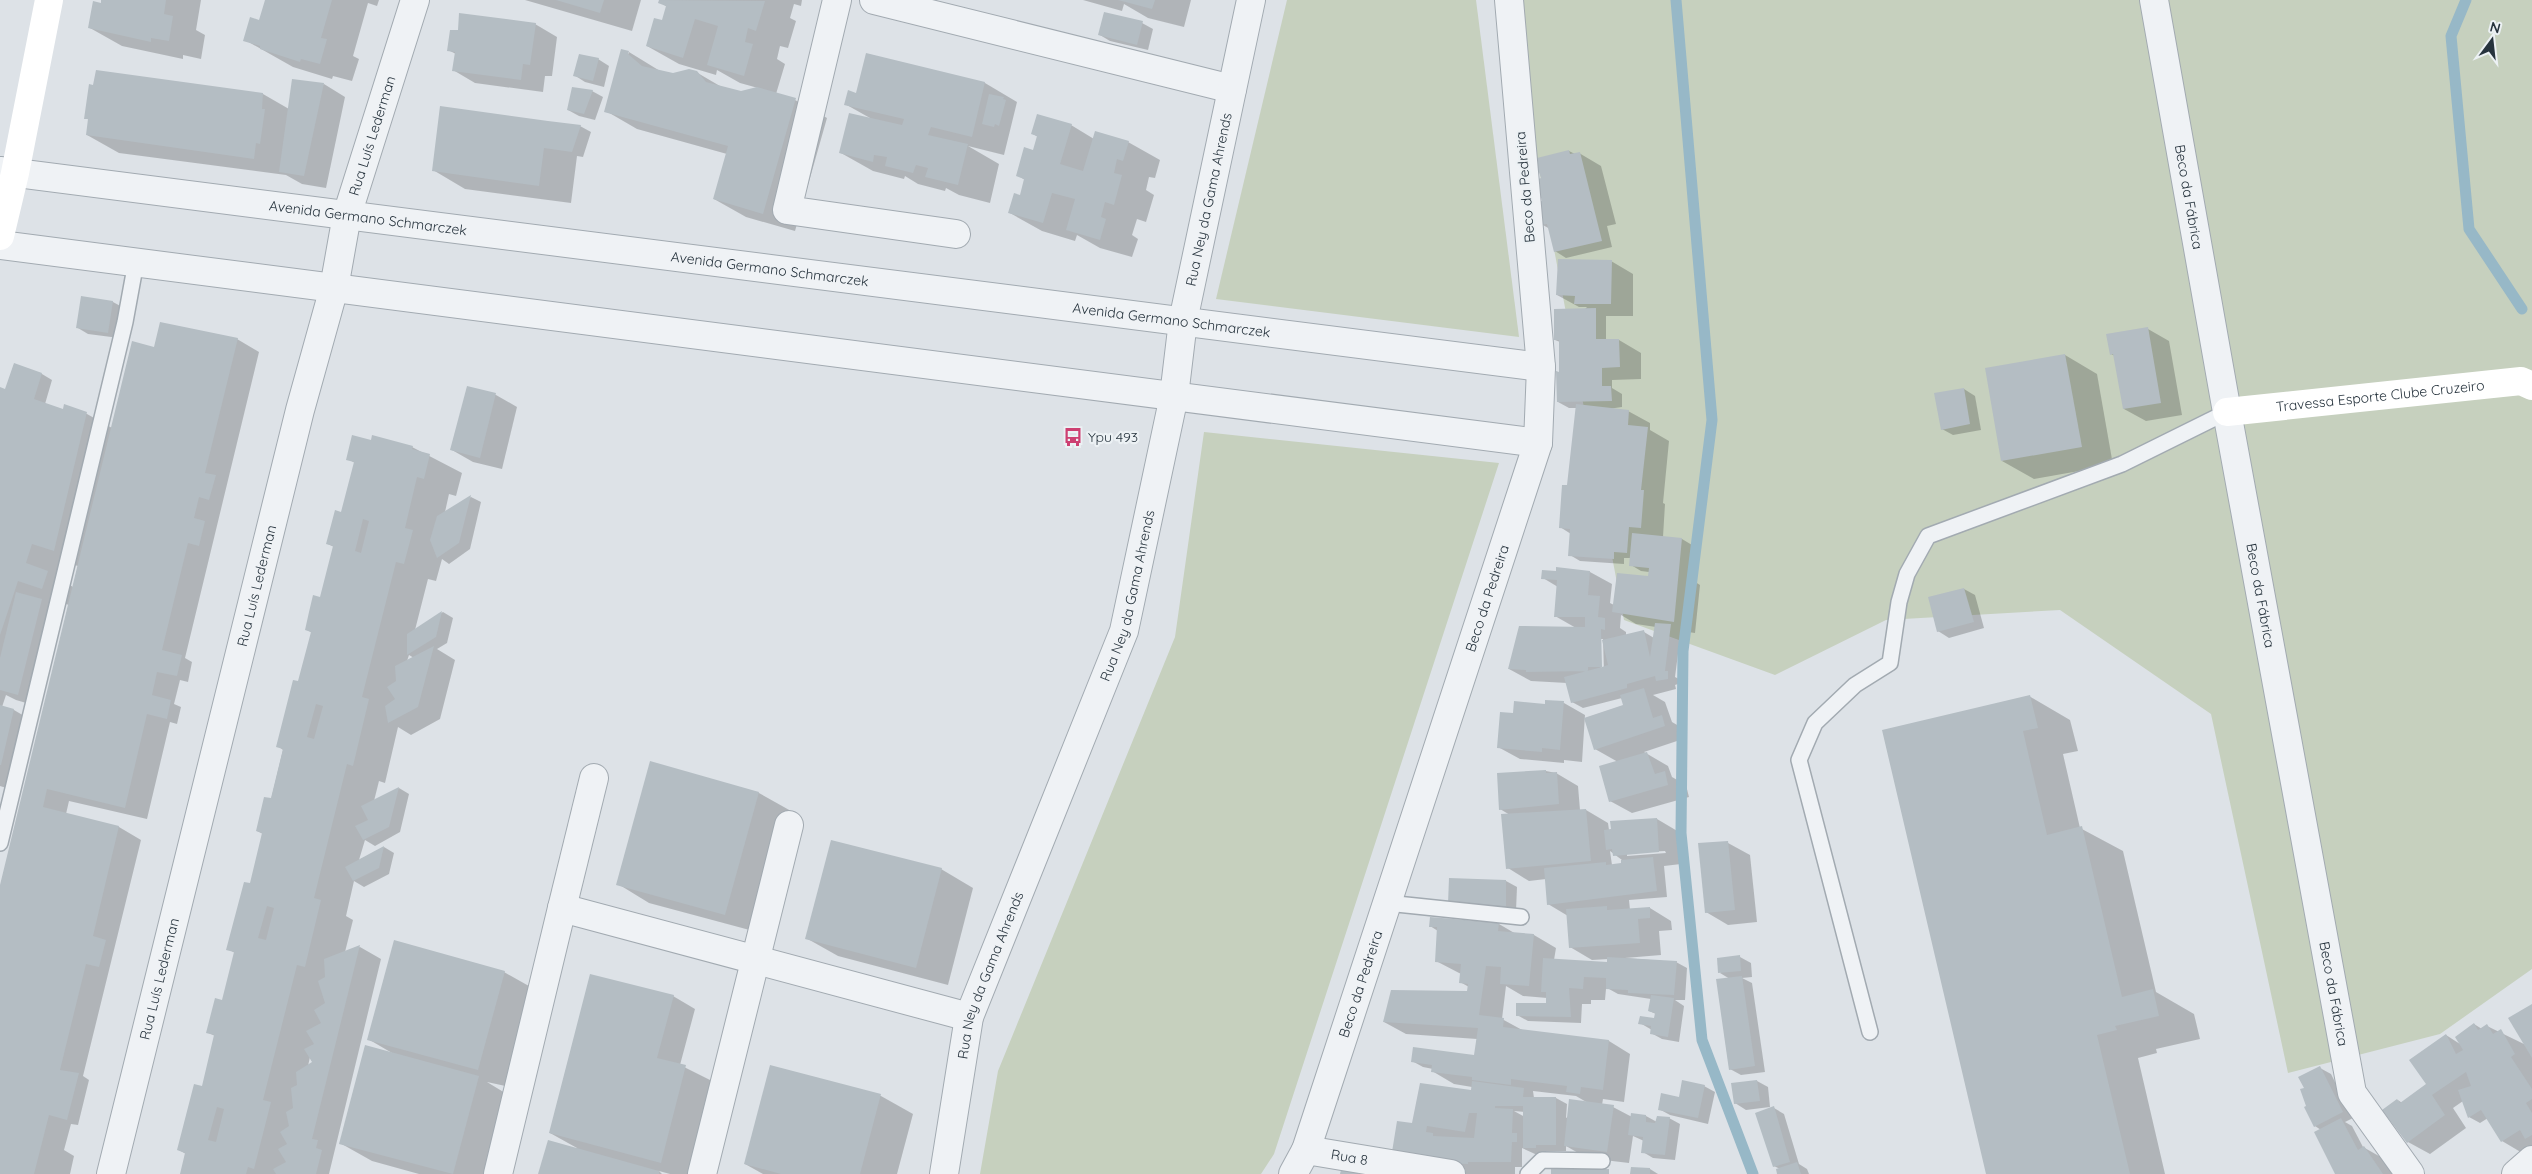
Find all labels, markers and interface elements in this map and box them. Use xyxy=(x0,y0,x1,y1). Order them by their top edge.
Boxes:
north arrow xyxy=(2467,15,2517,65)
text: N xyxy=(2488,17,2503,37)
street label: Rua Luís Lederman xyxy=(345,73,399,198)
street label: Rua Ney da Gama Ahrends xyxy=(1182,111,1236,288)
street label: Beco da Pedreira xyxy=(1511,131,1539,243)
street label: Beco da Fábrica xyxy=(2171,143,2207,251)
street label: Avenida Germano Schmarczek xyxy=(268,196,468,239)
street label: Avenida Germano Schmarczek xyxy=(670,247,870,290)
street label: Avenida Germano Schmarczek xyxy=(1072,299,1272,342)
street label: Travessa Esporte Clube Cruzeiro xyxy=(2275,376,2485,416)
bus stop icon: Ypu 493 xyxy=(1062,426,1084,448)
place label: Ypu 493 xyxy=(1088,428,1138,446)
street label: Rua Ney da Gama Ahrends xyxy=(1096,508,1159,684)
street label: Rua Luís Lederman xyxy=(233,523,280,649)
street label: Beco da Pedreira xyxy=(1461,542,1513,654)
street label: Beco da Fábrica xyxy=(2242,542,2279,649)
street label: Rua Ney da Gama Ahrends xyxy=(953,889,1027,1060)
street label: Rua Luís Lederman xyxy=(136,916,183,1042)
street label: Beco da Pedreira xyxy=(1334,928,1386,1040)
street label: Beco da Fábrica xyxy=(2315,940,2352,1048)
street label: Rua 8 xyxy=(1330,1145,1369,1169)

